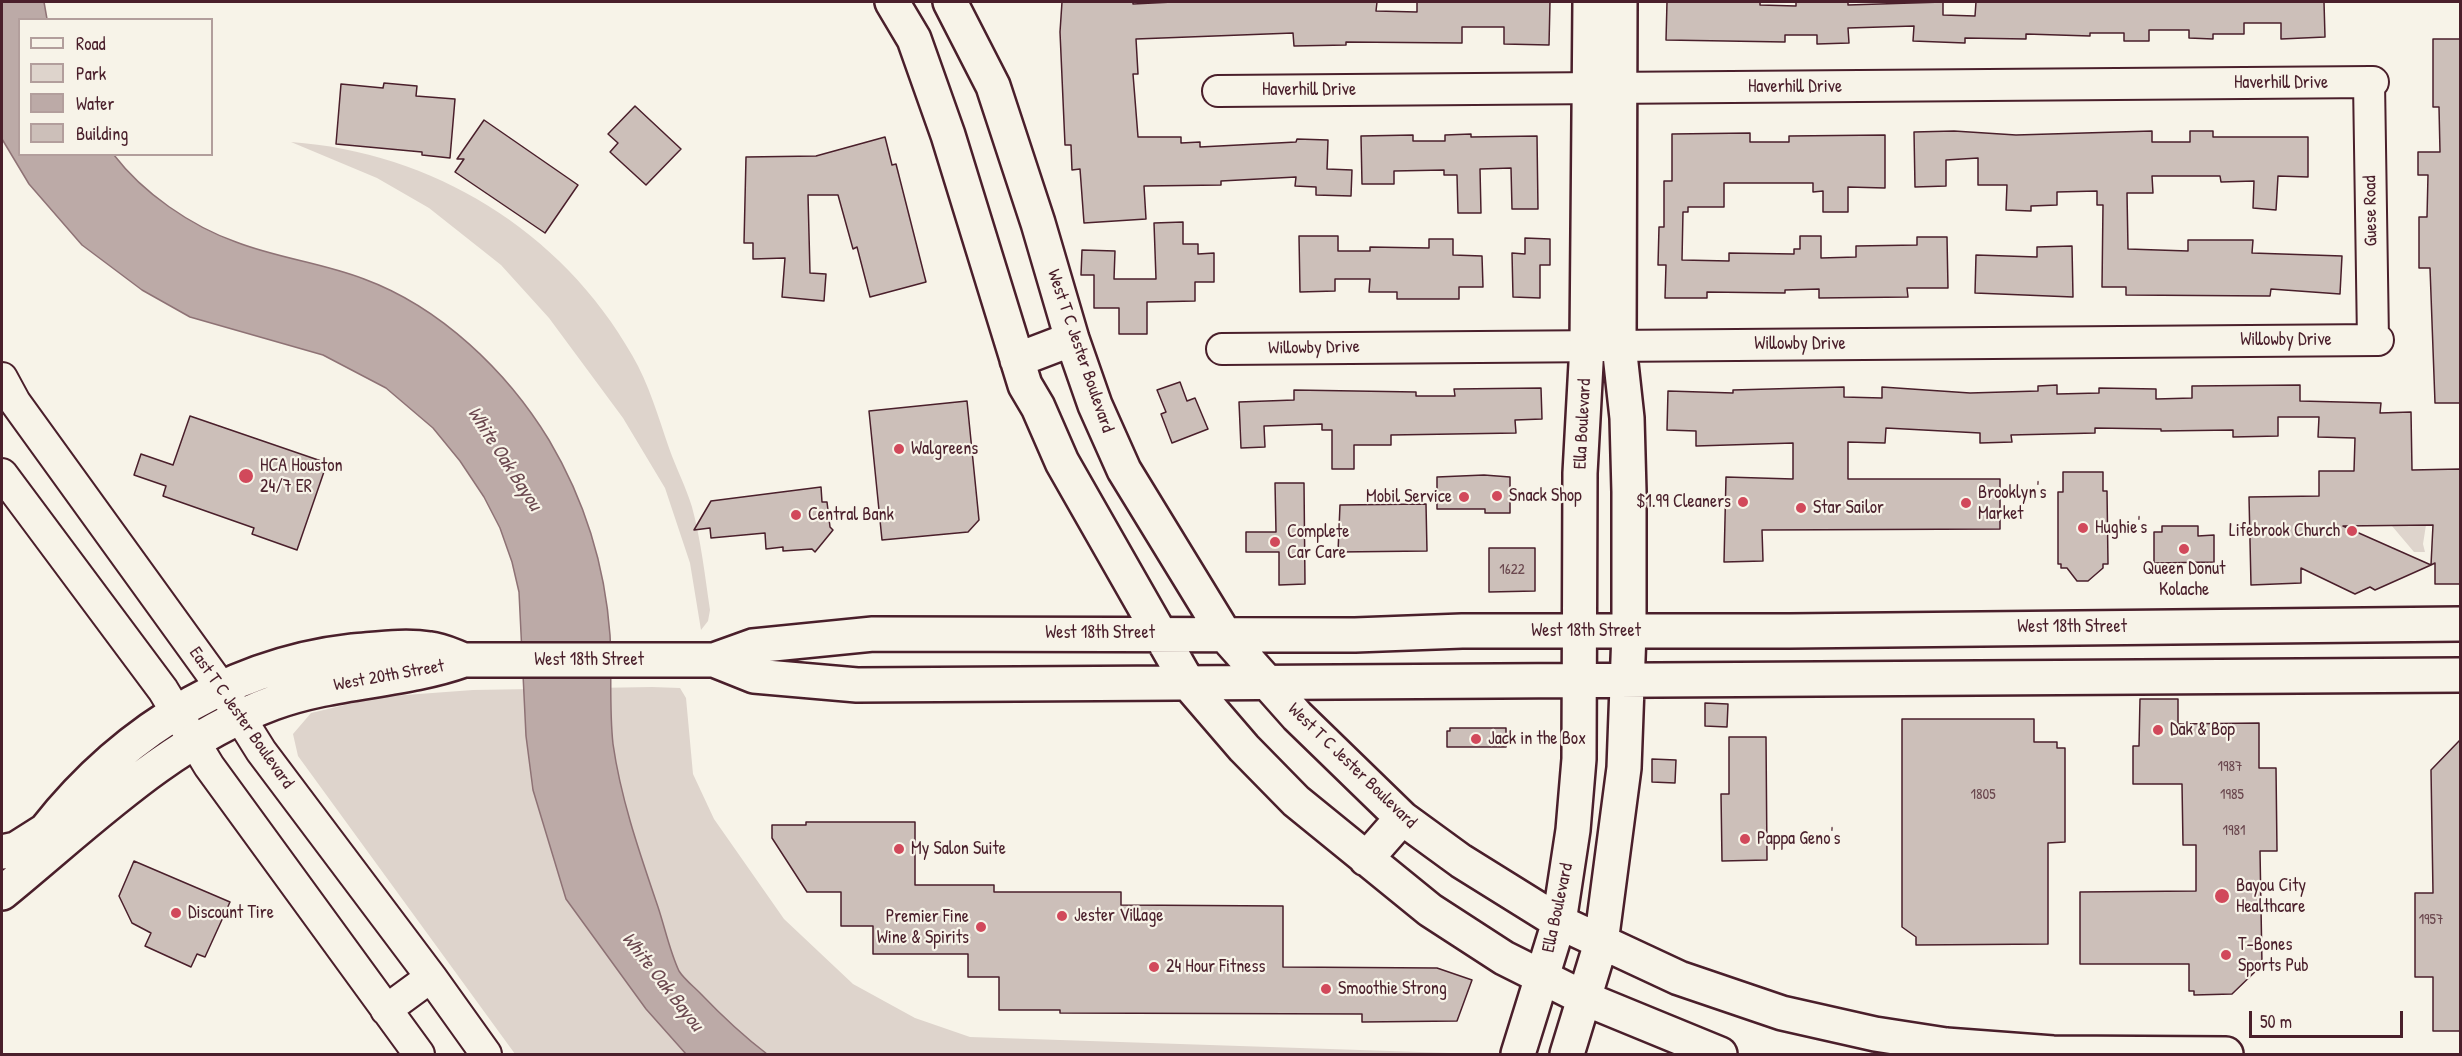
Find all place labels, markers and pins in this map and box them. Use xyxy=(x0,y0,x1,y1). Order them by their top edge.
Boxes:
place label: Walgreens xyxy=(911,438,978,460)
marker: Walgreens xyxy=(892,442,906,456)
place label: HCA Houston 24/7 ER xyxy=(260,455,343,498)
marker: HCA Houston 24/7 ER xyxy=(237,467,255,485)
place label: Brooklyn's Market xyxy=(1978,482,2046,524)
place label: Snack Shop xyxy=(1509,485,1582,507)
place label: Mobil Service xyxy=(1366,486,1452,508)
marker: Snack Shop xyxy=(1490,489,1504,503)
marker: Mobil Service xyxy=(1457,490,1471,504)
place label: $1.99 Cleaners xyxy=(1636,491,1731,513)
marker: $1.99 Cleaners xyxy=(1736,495,1750,509)
marker: Brooklyn's Market xyxy=(1959,496,1973,510)
place label: Star Sailor xyxy=(1813,497,1884,519)
marker: Star Sailor xyxy=(1794,501,1808,515)
place label: Central Bank xyxy=(808,504,894,526)
marker: Central Bank xyxy=(789,508,803,522)
place label: Hughie's xyxy=(2095,517,2147,539)
place label: Lifebrook Church xyxy=(2229,520,2340,542)
place label: Complete Car Care xyxy=(1287,521,1349,564)
marker: Hughie's xyxy=(2076,521,2090,535)
marker: Lifebrook Church xyxy=(2345,524,2359,538)
marker: Complete Car Care xyxy=(1268,535,1282,549)
marker: Queen Donut Kolache xyxy=(2177,542,2191,556)
place label: Queen Donut Kolache xyxy=(2143,558,2225,600)
place label: Dak & Bop xyxy=(2170,719,2235,741)
marker: Dak & Bop xyxy=(2151,723,2165,737)
place label: Jack in the Box xyxy=(1488,728,1586,750)
marker: Jack in the Box xyxy=(1469,732,1483,746)
place label: Pappa Geno's xyxy=(1757,828,1840,850)
marker: Pappa Geno's xyxy=(1738,832,1752,846)
place label: My Salon Suite xyxy=(911,838,1006,860)
marker: My Salon Suite xyxy=(892,842,906,856)
place label: Bayou City Healthcare xyxy=(2236,875,2306,918)
marker: Bayou City Healthcare xyxy=(2213,887,2231,905)
place label: Discount Tire xyxy=(188,902,274,924)
place label: Jester Village xyxy=(1074,905,1163,927)
marker: Discount Tire xyxy=(169,906,183,920)
place label: Premier Fine Wine & Spirits xyxy=(877,906,969,948)
marker: Jester Village xyxy=(1055,909,1069,923)
marker: Premier Fine Wine & Spirits xyxy=(974,920,988,934)
place label: T-Bones Sports Pub xyxy=(2238,934,2309,976)
marker: T-Bones Sports Pub xyxy=(2219,948,2233,962)
place label: 24 Hour Fitness xyxy=(1166,956,1265,978)
marker: 24 Hour Fitness xyxy=(1147,960,1161,974)
place label: Smoothie Strong xyxy=(1338,978,1447,1000)
marker: Smoothie Strong xyxy=(1319,982,1333,996)

